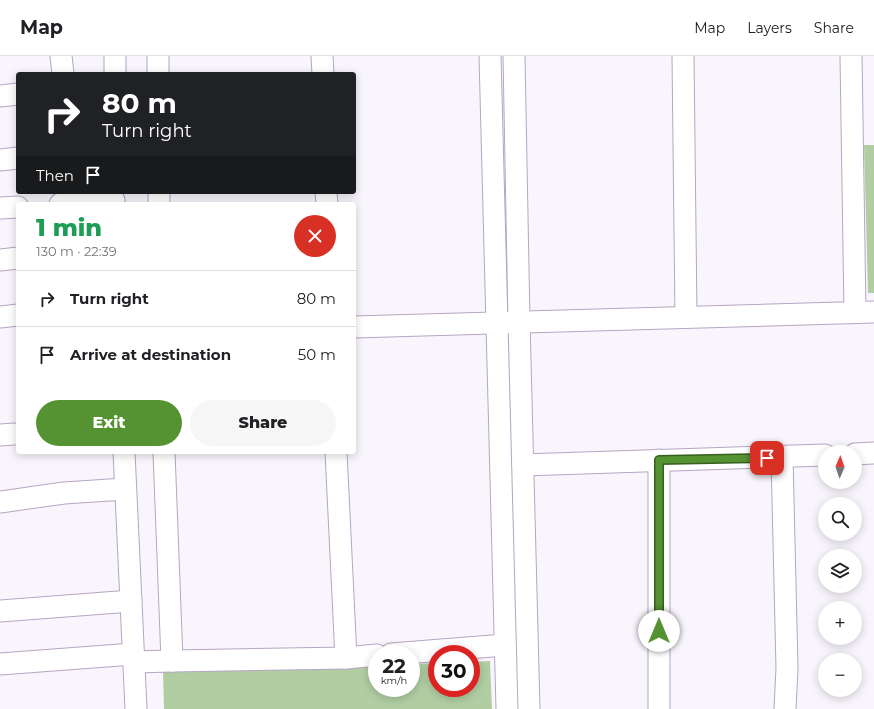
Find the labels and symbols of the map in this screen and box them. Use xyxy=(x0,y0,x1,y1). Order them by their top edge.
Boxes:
pin xyxy=(750,441,784,475)
north arrow xyxy=(818,445,862,489)
position arrow xyxy=(638,610,680,652)
speed limit sign: 30 xyxy=(428,645,480,697)

